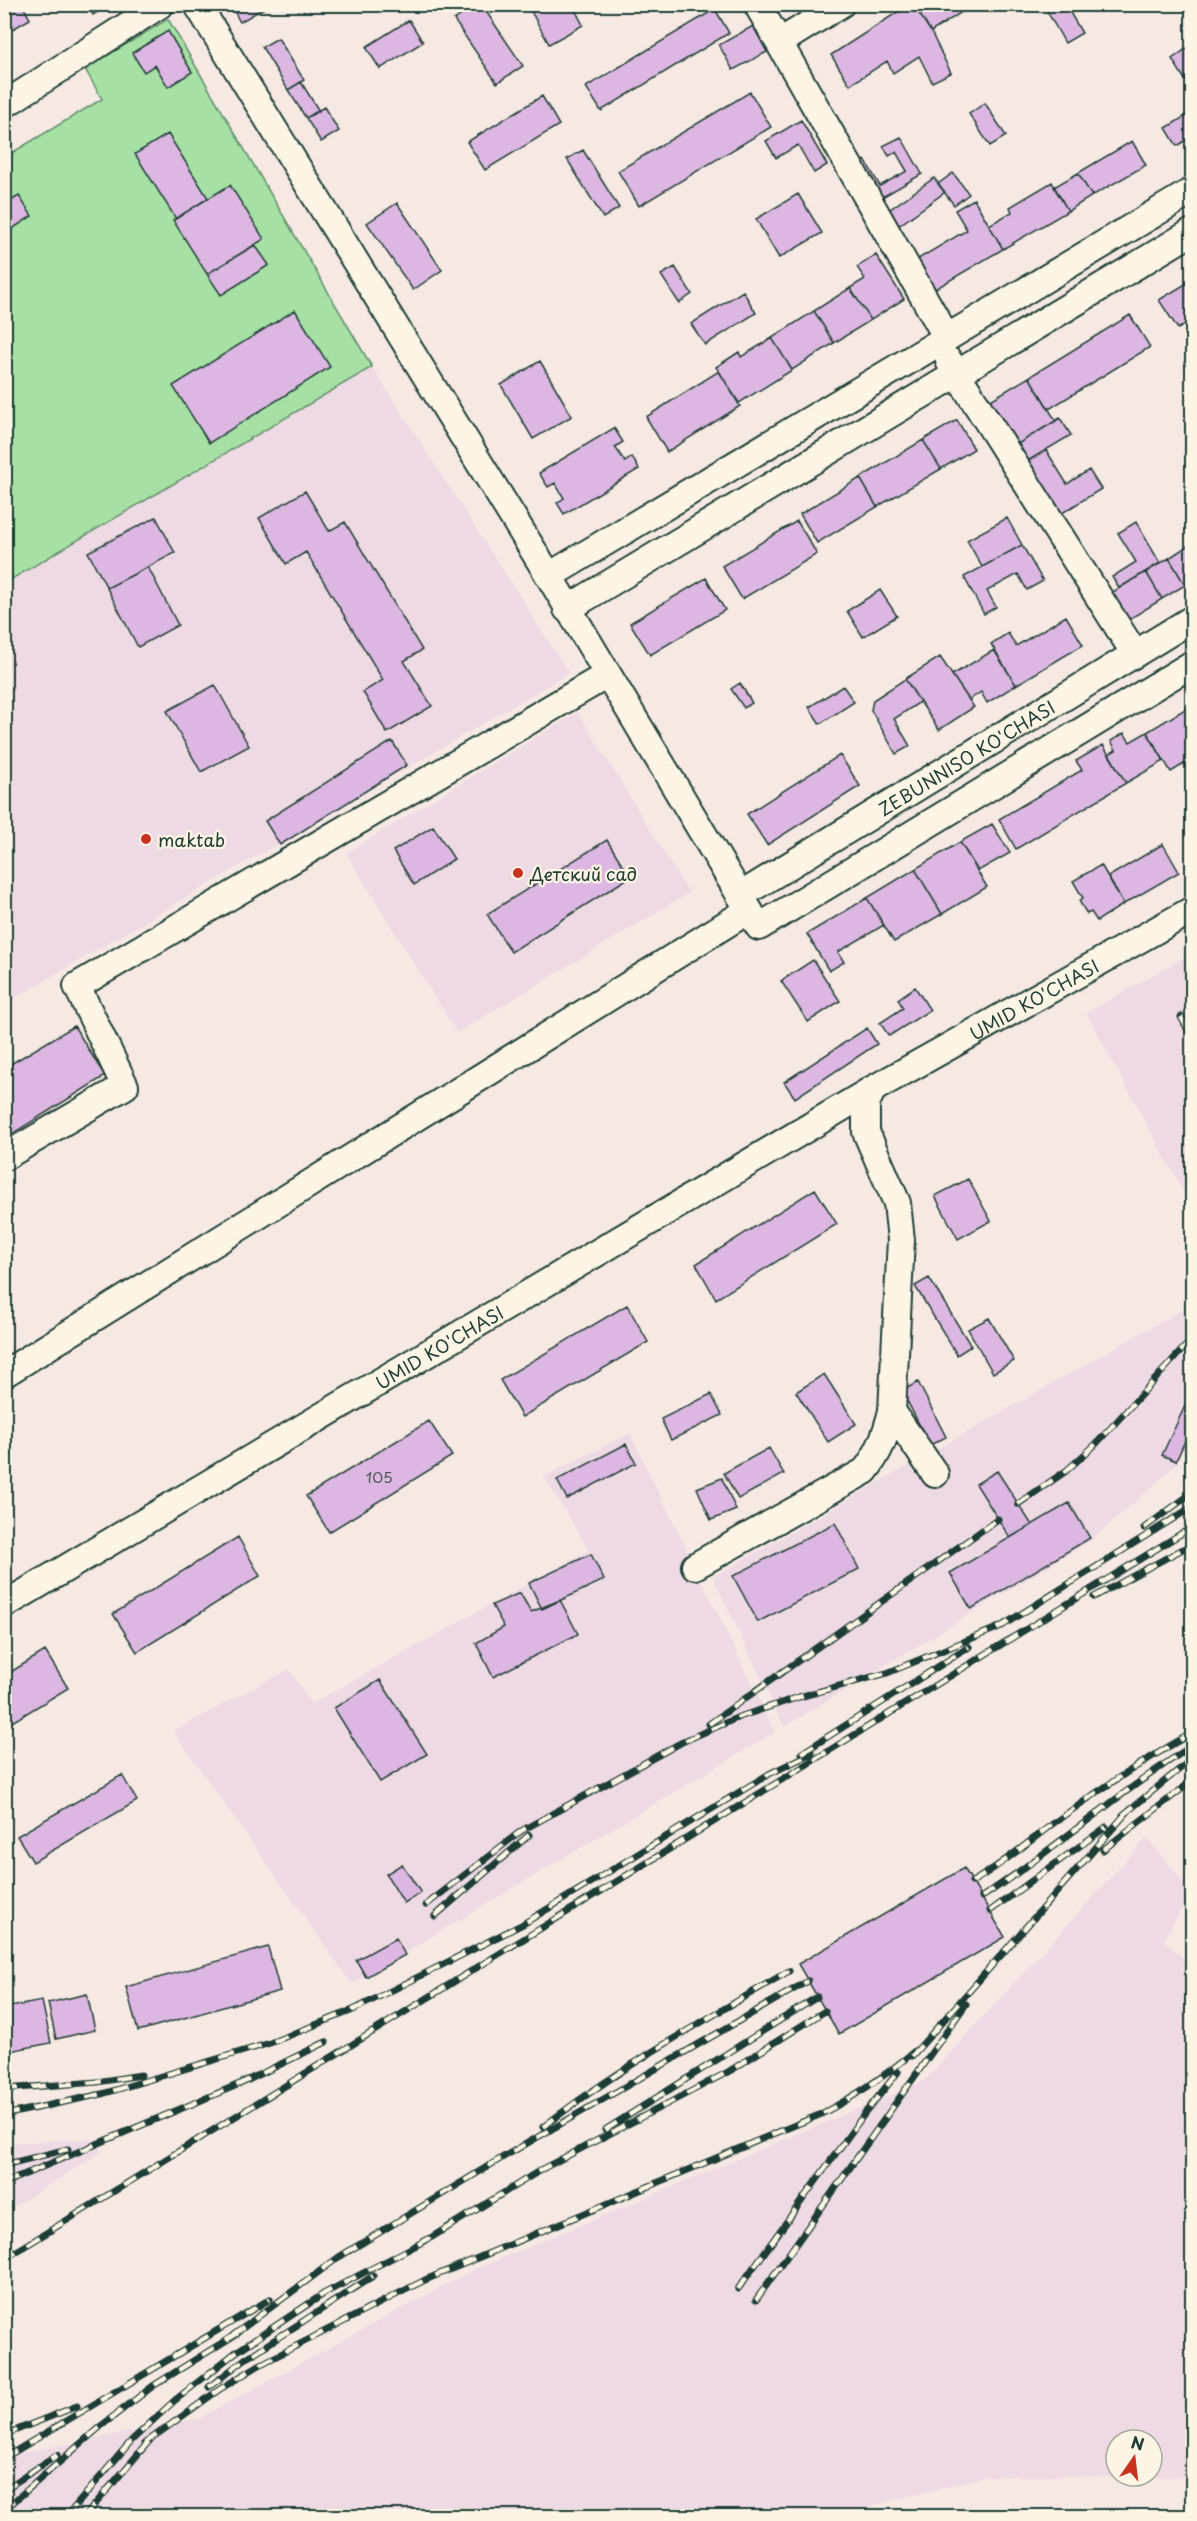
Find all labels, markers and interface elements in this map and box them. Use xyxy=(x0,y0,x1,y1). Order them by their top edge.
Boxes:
street label: ZEBUNNISO KO'CHASI xyxy=(873,693,1060,822)
place label: maktab xyxy=(158,826,225,853)
marker: maktab xyxy=(139,832,153,846)
place label: Детский сад xyxy=(529,860,637,887)
marker: Детский сад xyxy=(511,866,525,880)
street label: UMID KO'CHASI xyxy=(964,952,1104,1046)
street label: UMID KO'CHASI xyxy=(370,1298,508,1395)
house number: 105 xyxy=(365,1465,393,1488)
north arrow xyxy=(1104,2428,1164,2488)
text: N xyxy=(1129,2429,1147,2456)

